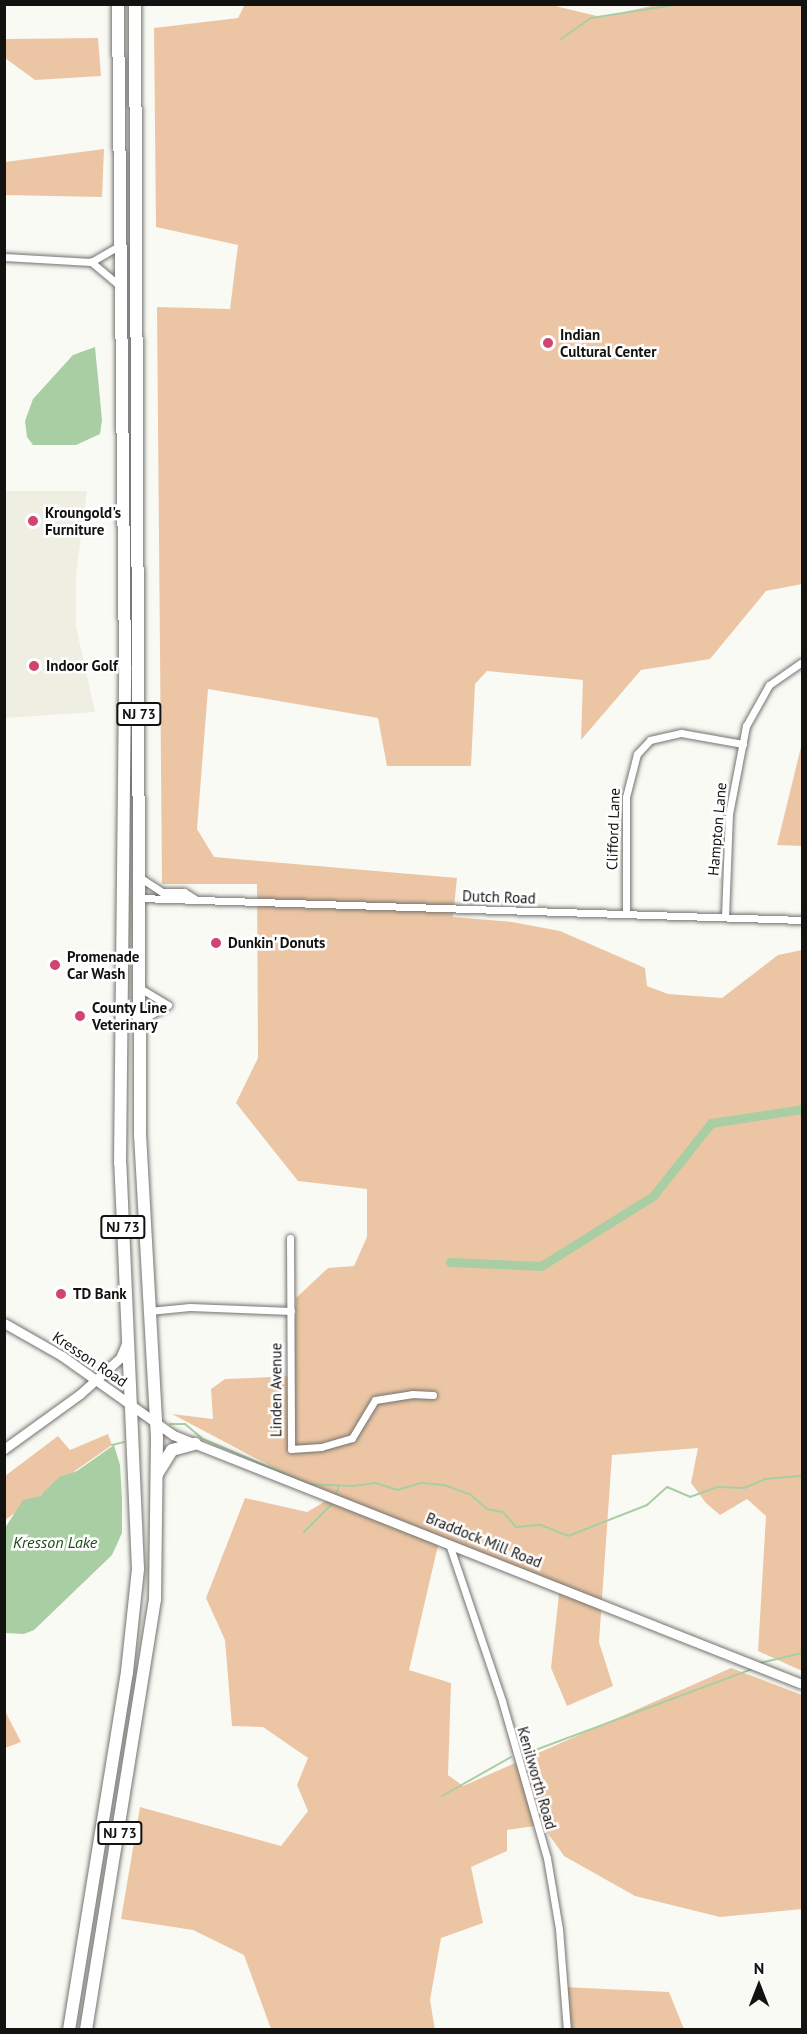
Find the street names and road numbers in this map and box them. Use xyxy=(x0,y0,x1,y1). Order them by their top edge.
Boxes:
road number: NJ 73 xyxy=(115,703,163,725)
street label: Hampton Lane xyxy=(704,782,730,876)
street label: Clifford Lane xyxy=(603,788,623,870)
street label: Dutch Road xyxy=(462,887,536,907)
road number: NJ 73 xyxy=(99,1216,147,1238)
street label: Kresson Road xyxy=(49,1327,131,1391)
street label: Linden Avenue xyxy=(267,1343,285,1437)
street label: Braddock Mill Road xyxy=(423,1508,545,1572)
street label: Kenilworth Road xyxy=(514,1724,560,1832)
road number: NJ 73 xyxy=(96,1822,144,1844)

